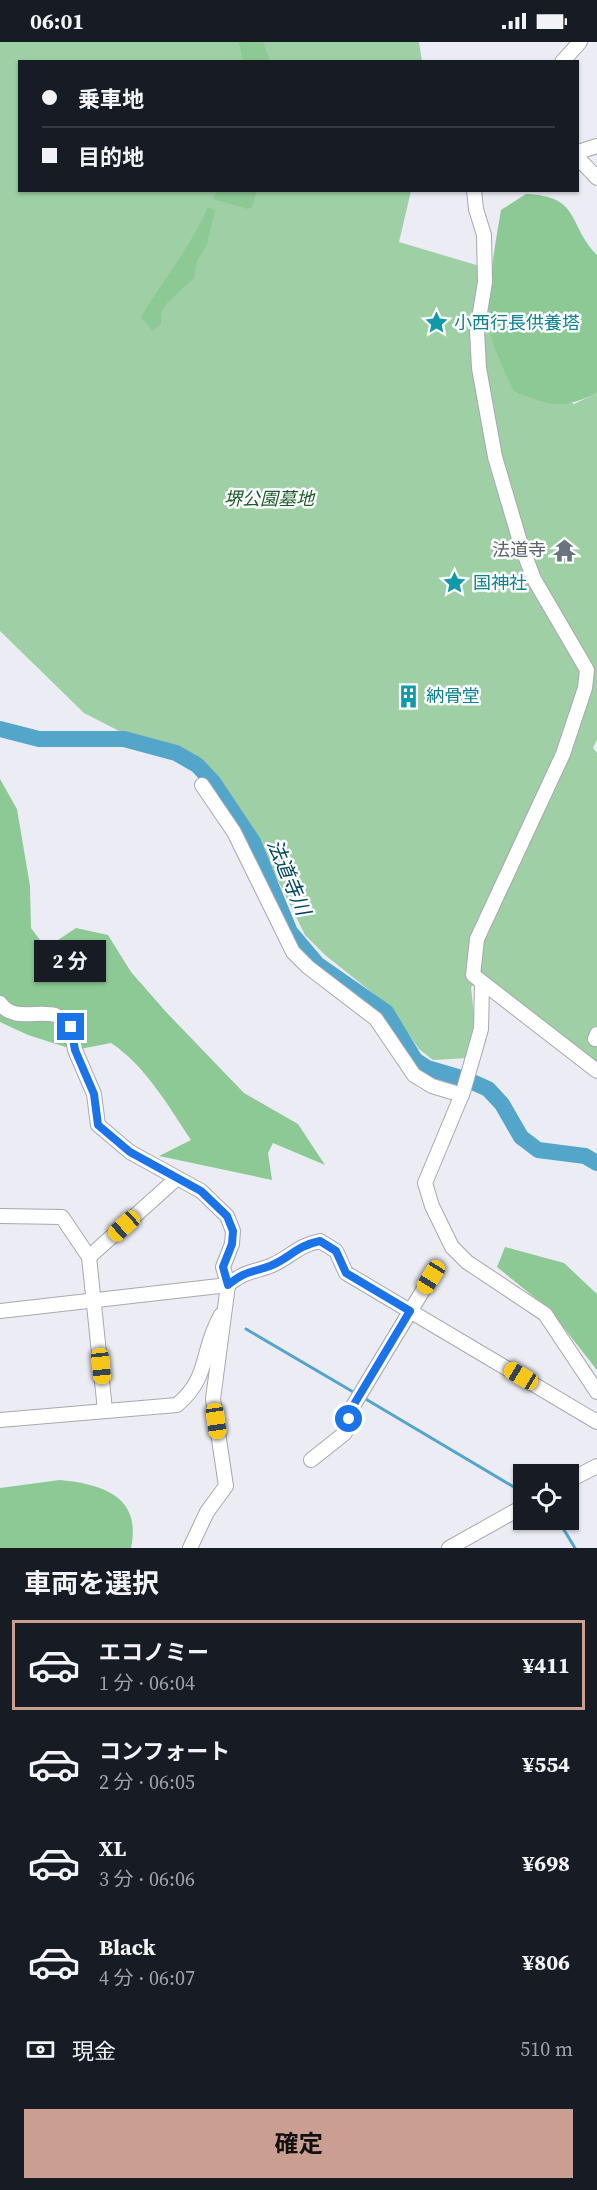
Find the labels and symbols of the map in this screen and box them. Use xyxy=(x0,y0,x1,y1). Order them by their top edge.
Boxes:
place icon: 小西行長供養塔 xyxy=(423,310,449,336)
place label: 小西行長供養塔 xyxy=(454,310,580,335)
park label: 堺公園墓地 xyxy=(224,486,316,511)
place label: 法道寺 xyxy=(492,537,546,562)
temple icon: 法道寺 xyxy=(551,537,577,563)
place icon: 国神社 xyxy=(442,570,468,596)
place label: 国神社 xyxy=(473,570,527,595)
building icon: 納骨堂 xyxy=(395,683,421,709)
place label: 納骨堂 xyxy=(426,683,480,708)
water label: 法道寺川 xyxy=(260,835,318,921)
callout: 2 分 xyxy=(35,940,107,982)
route end xyxy=(57,1013,84,1040)
car xyxy=(105,1207,143,1245)
car xyxy=(414,1257,448,1297)
car xyxy=(90,1347,112,1385)
car xyxy=(501,1359,541,1393)
car xyxy=(205,1402,227,1440)
route start xyxy=(335,1405,362,1432)

